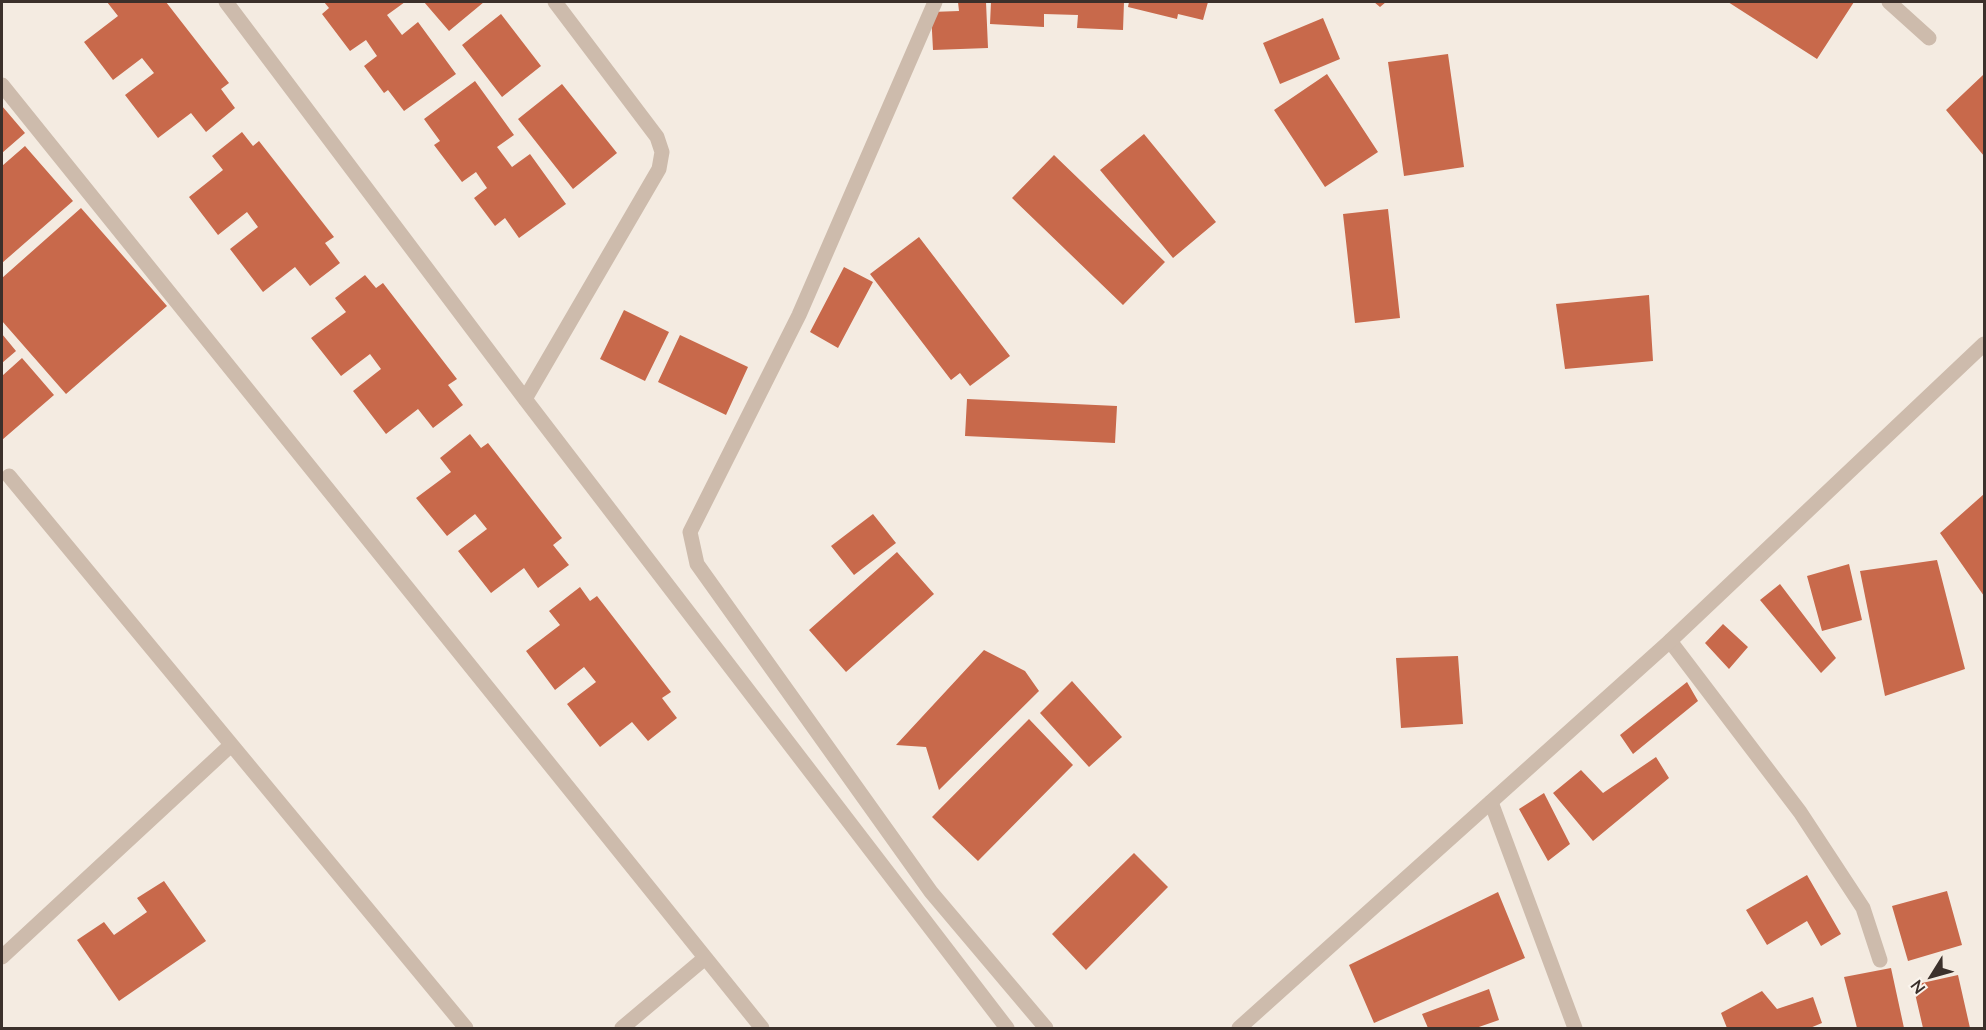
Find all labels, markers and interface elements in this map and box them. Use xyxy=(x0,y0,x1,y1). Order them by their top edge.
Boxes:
north arrow xyxy=(1902,946,1962,1006)
text: N xyxy=(1906,976,1929,998)

